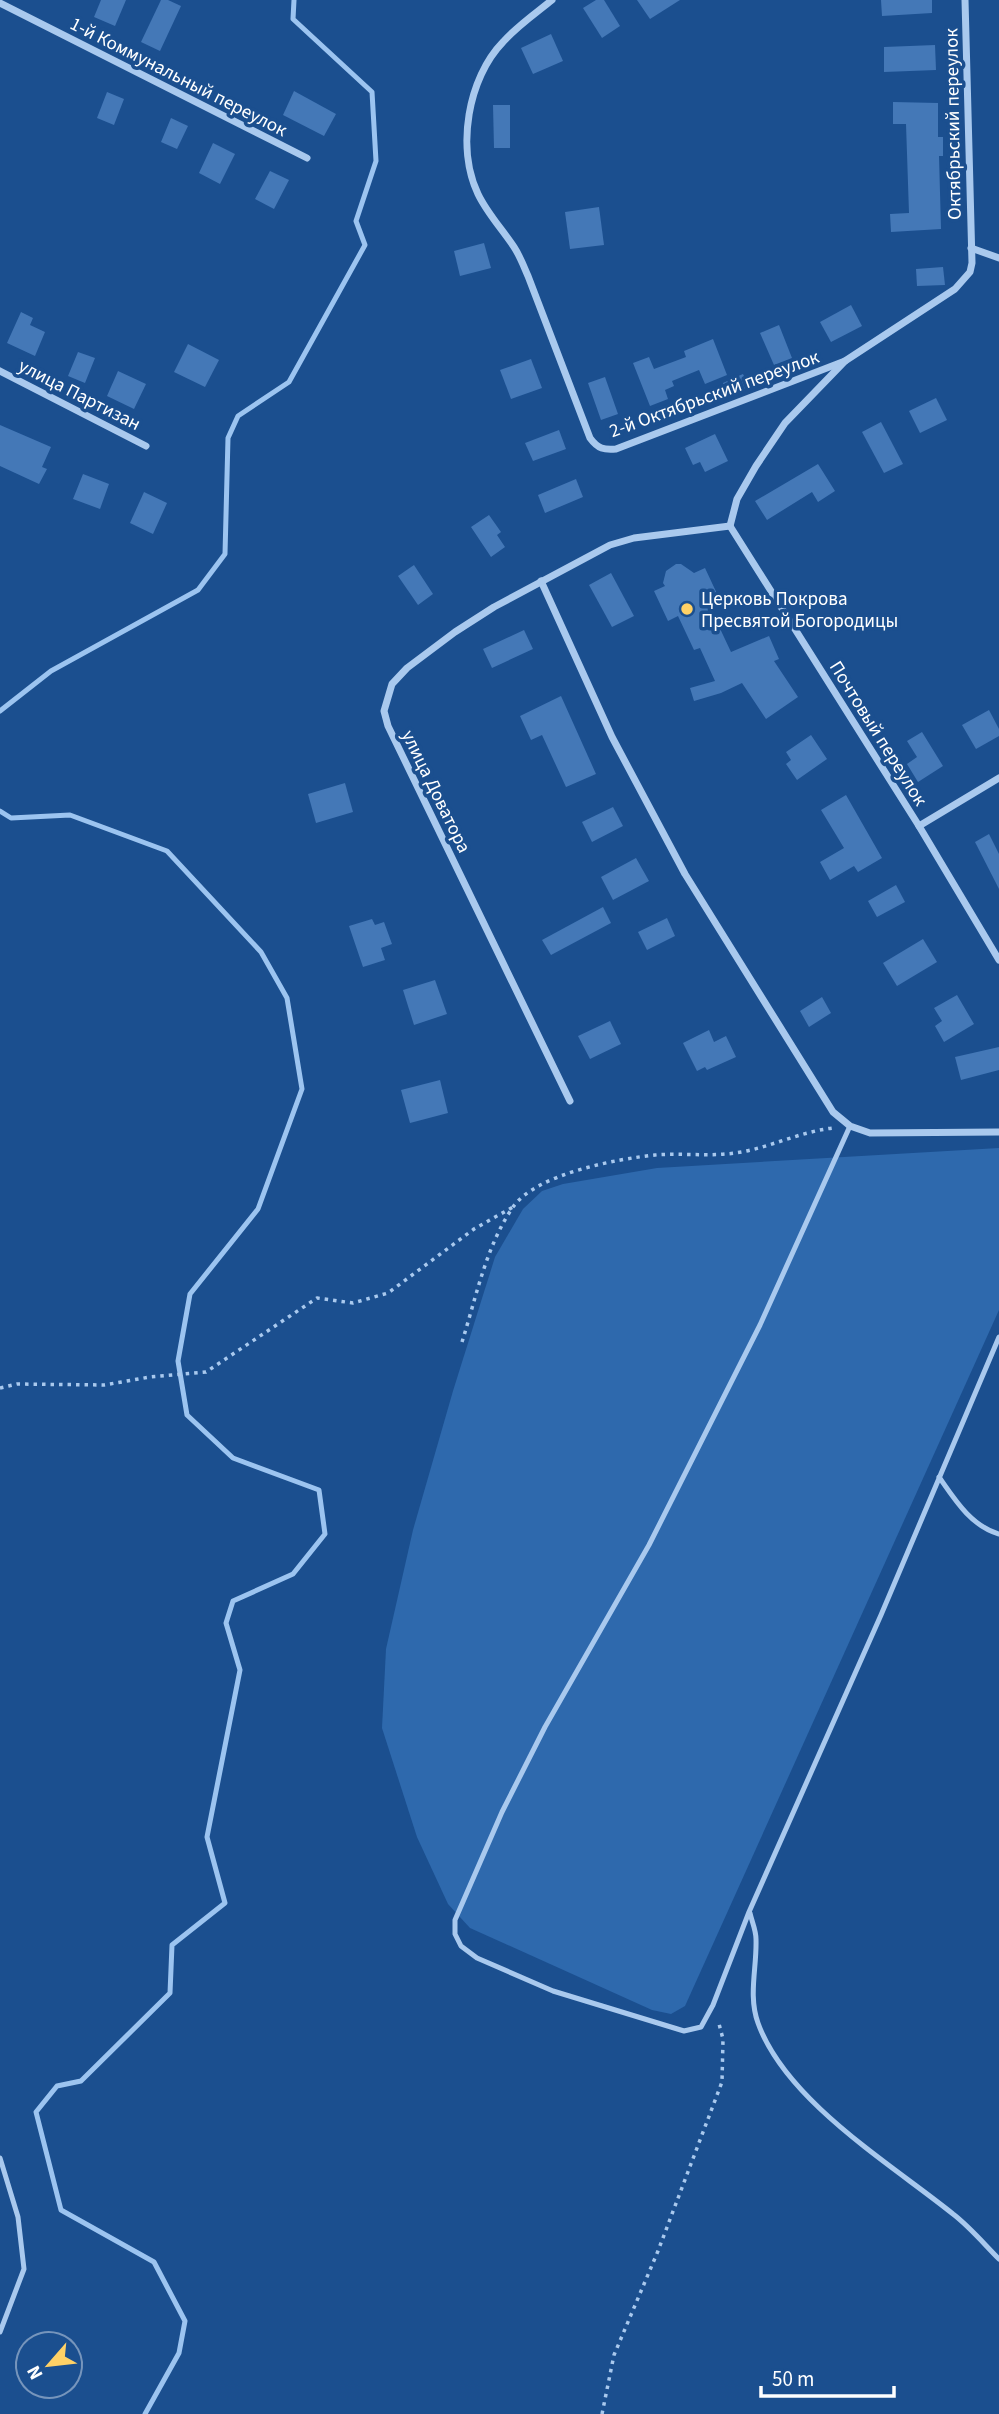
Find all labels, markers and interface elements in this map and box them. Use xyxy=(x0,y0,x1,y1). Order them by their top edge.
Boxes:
street label: 1-й Коммунальный переулок xyxy=(65,11,292,144)
street label: Октябрьский переулок xyxy=(938,27,969,220)
street label: 2-й Октябрьский переулок xyxy=(606,344,824,445)
street label: улица Партизан xyxy=(13,353,145,438)
place label: Церковь Покрова Пресвятой Богородицы xyxy=(701,586,898,635)
marker: Церковь Покрова Пресвятой Богородицы xyxy=(679,601,695,617)
street label: Почтовый переулок xyxy=(822,656,934,812)
street label: улица Доватора xyxy=(394,726,477,858)
north arrow xyxy=(14,2330,84,2400)
scale bar xyxy=(761,2354,894,2398)
text: N xyxy=(20,2360,50,2384)
text: 50 m xyxy=(772,2364,814,2394)

